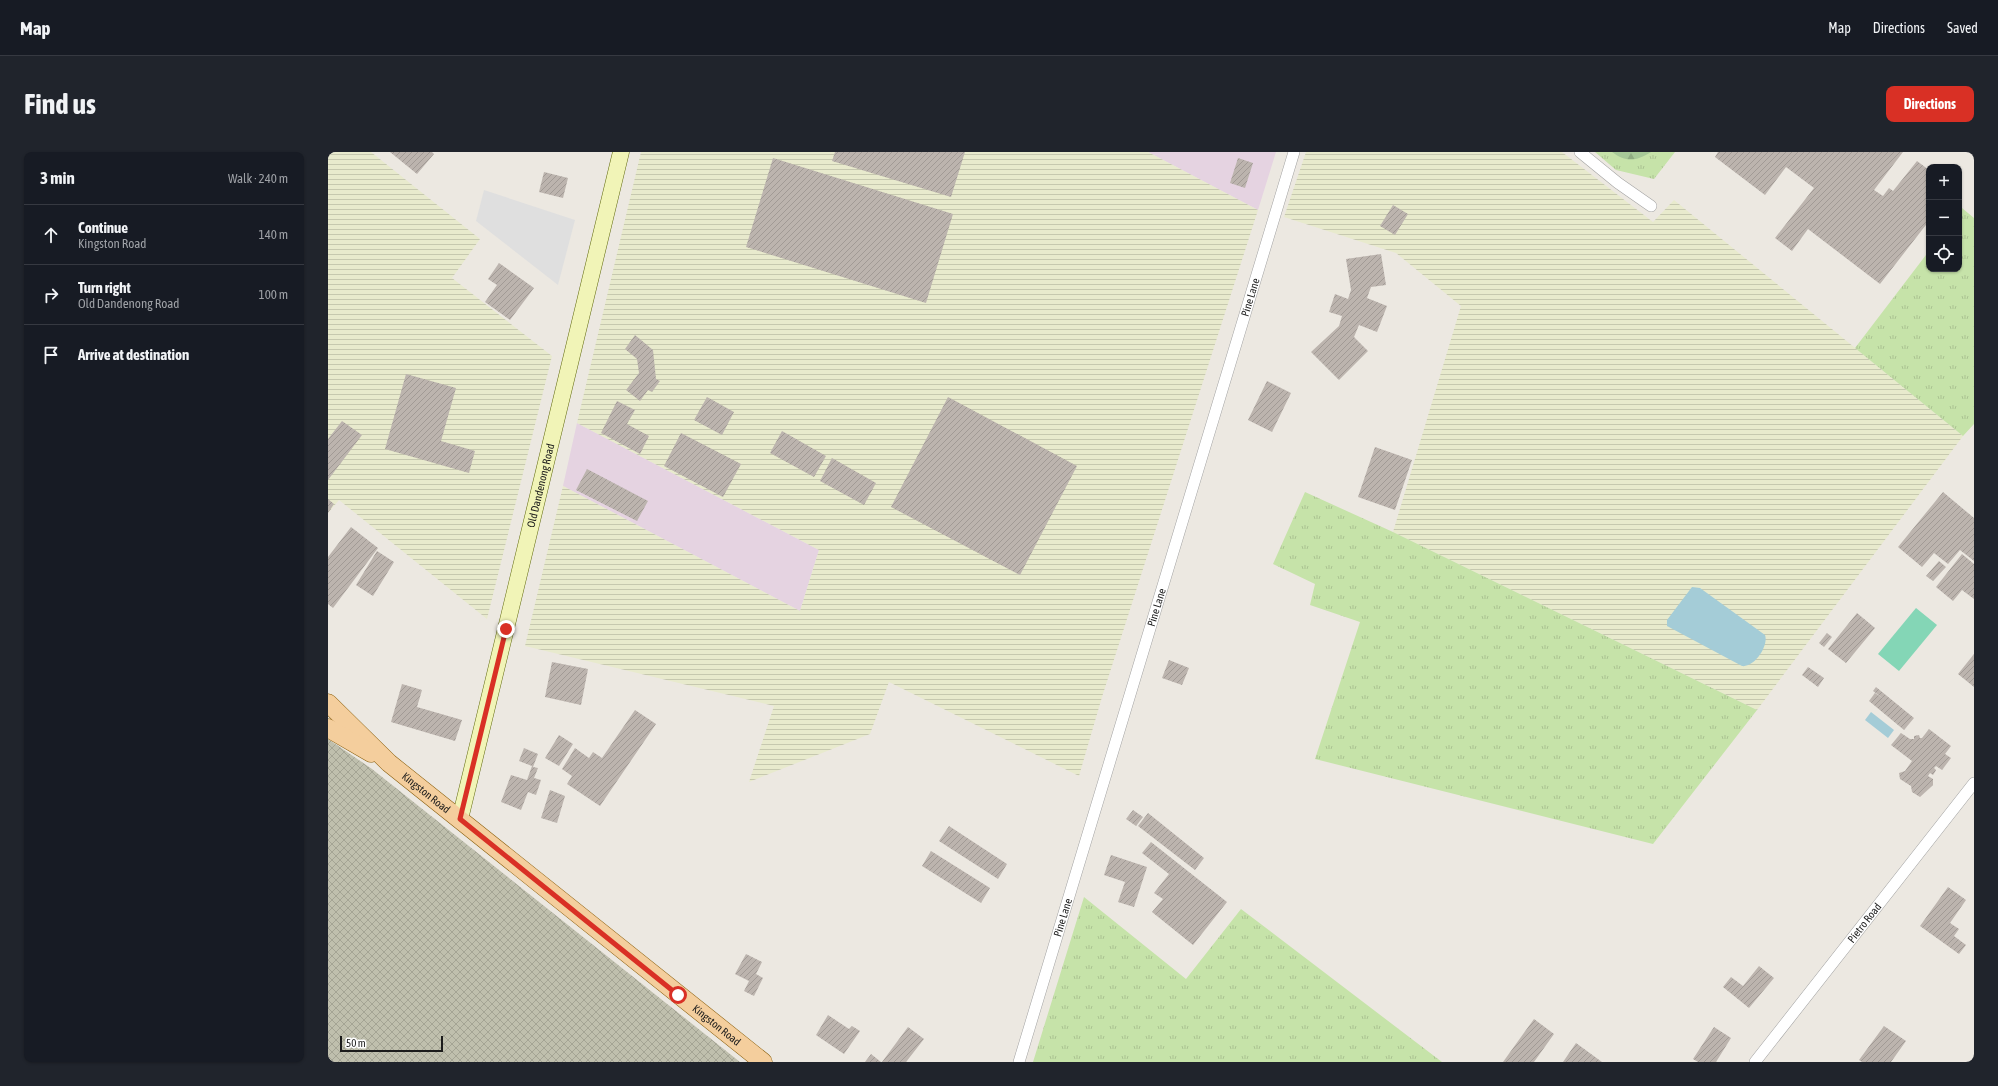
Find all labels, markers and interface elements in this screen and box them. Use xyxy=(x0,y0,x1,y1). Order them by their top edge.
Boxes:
text: Map xyxy=(20,17,51,39)
text: Map xyxy=(1828,20,1851,36)
text: Directions xyxy=(1873,20,1925,36)
text: Saved xyxy=(1947,20,1978,36)
button: Directions xyxy=(1886,86,1974,122)
text: Find us xyxy=(24,88,96,120)
map controls xyxy=(1926,164,1962,272)
button: + xyxy=(1926,164,1962,200)
text: 3 min xyxy=(40,168,75,188)
text: Walk · 240 m xyxy=(228,171,288,186)
button: − xyxy=(1926,200,1962,236)
text: Continue xyxy=(78,219,128,236)
icon: ahead xyxy=(40,224,62,246)
text: 140 m xyxy=(259,227,288,242)
text: Kingston Road xyxy=(78,236,146,251)
button: locate xyxy=(1926,236,1962,272)
street label: Pine Lane xyxy=(1239,277,1262,318)
text: Turn right xyxy=(78,279,131,296)
icon: right xyxy=(40,284,62,306)
text: 100 m xyxy=(259,287,288,302)
text: Old Dandenong Road xyxy=(78,296,179,311)
icon: arrive xyxy=(40,344,62,366)
text: Arrive at destination xyxy=(78,346,189,363)
street label: Old Dandenong Road xyxy=(525,442,556,529)
street label: Pine Lane xyxy=(1145,587,1168,628)
route end xyxy=(497,620,515,638)
street label: Kingston Road xyxy=(400,770,452,815)
street label: Pine Lane xyxy=(1051,897,1074,938)
street label: Pietro Road xyxy=(1845,901,1883,945)
route start xyxy=(669,986,687,1004)
street label: Kingston Road xyxy=(690,1002,743,1048)
scale bar xyxy=(340,1034,443,1053)
text: 50 m xyxy=(346,1037,366,1049)

